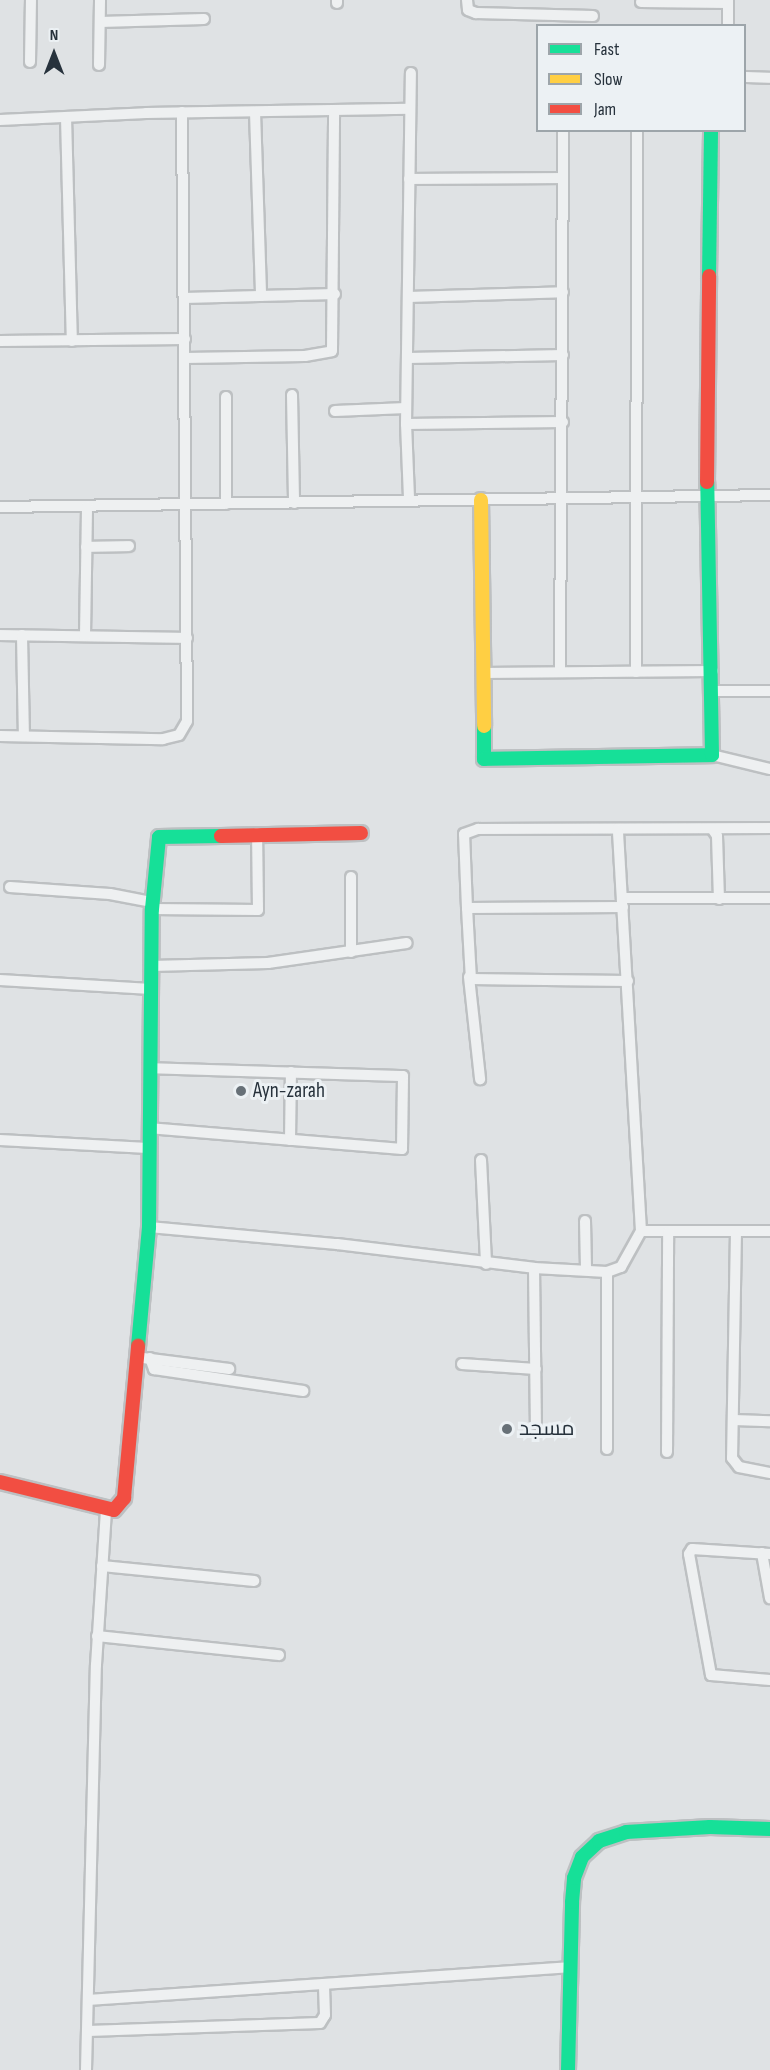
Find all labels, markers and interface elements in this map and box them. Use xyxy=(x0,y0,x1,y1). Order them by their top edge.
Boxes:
north arrow xyxy=(24,24,84,84)
legend xyxy=(536,24,746,132)
text: N xyxy=(50,26,58,45)
text: Fast xyxy=(594,39,619,60)
text: Slow xyxy=(594,69,623,90)
text: Jam xyxy=(594,99,616,120)
place label: Ayn-zarah xyxy=(253,1078,325,1104)
marker: Ayn-zarah xyxy=(234,1084,248,1098)
place label: مسجد xyxy=(519,1416,574,1442)
marker: مسجد xyxy=(500,1422,514,1436)

